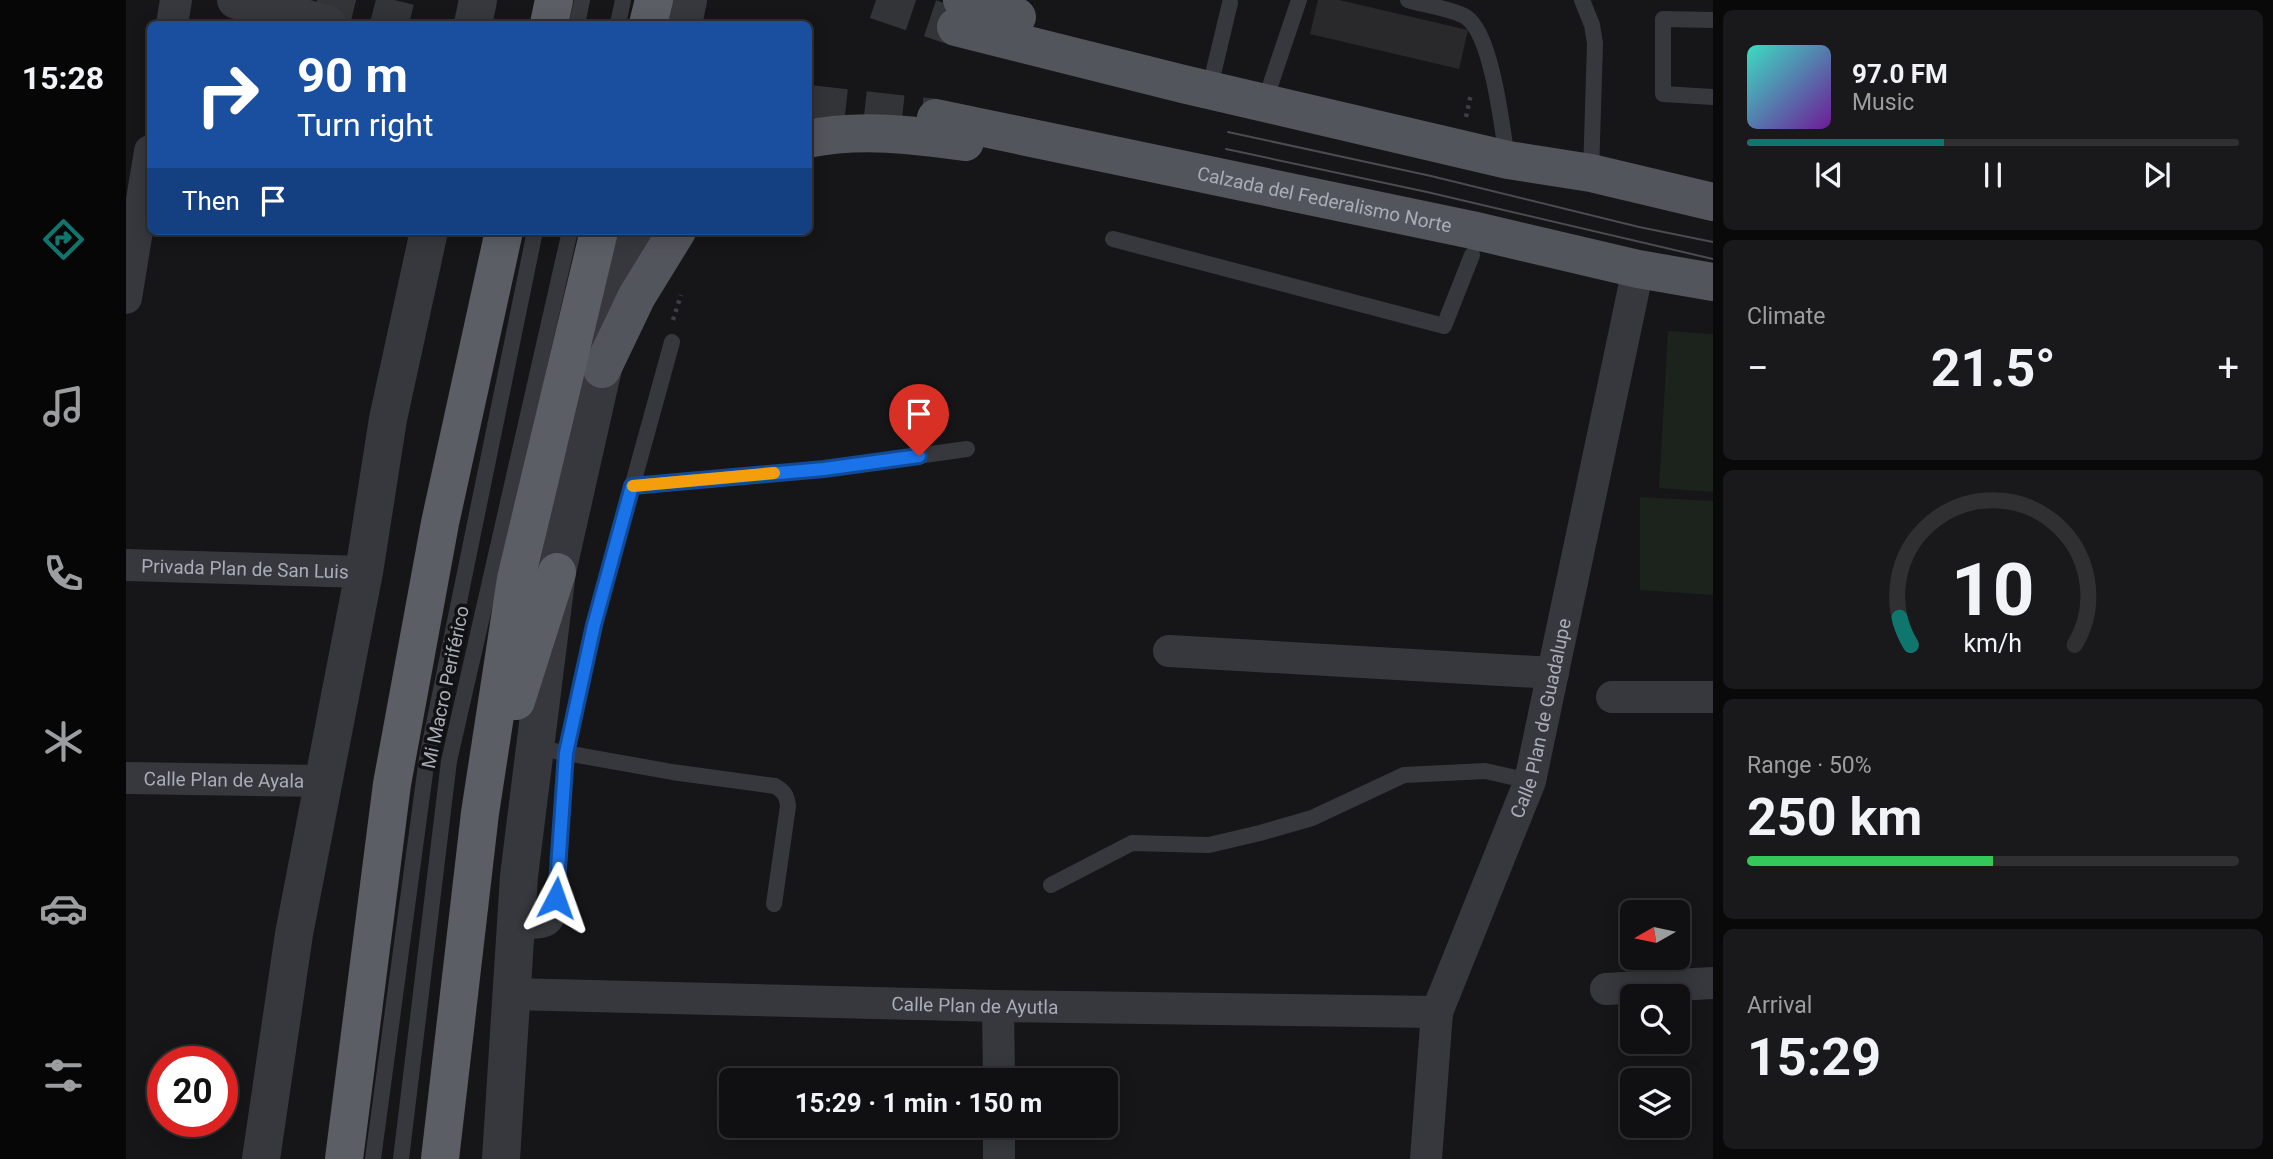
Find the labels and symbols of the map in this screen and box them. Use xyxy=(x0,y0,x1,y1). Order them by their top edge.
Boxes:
street label: Calzada del Federalismo Norte xyxy=(1195,162,1454,237)
pin xyxy=(889,384,949,456)
street label: Privada Plan de San Luis xyxy=(141,554,349,584)
street label: Mi Macro Periférico xyxy=(417,604,474,771)
street label: Calle Plan de Guadalupe xyxy=(1505,616,1576,822)
street label: Calle Plan de Ayala xyxy=(144,767,304,793)
position arrow xyxy=(519,861,593,935)
north arrow xyxy=(1620,900,1690,970)
street label: Calle Plan de Ayutla xyxy=(891,992,1059,1019)
speed limit sign: 20 xyxy=(147,1046,238,1137)

